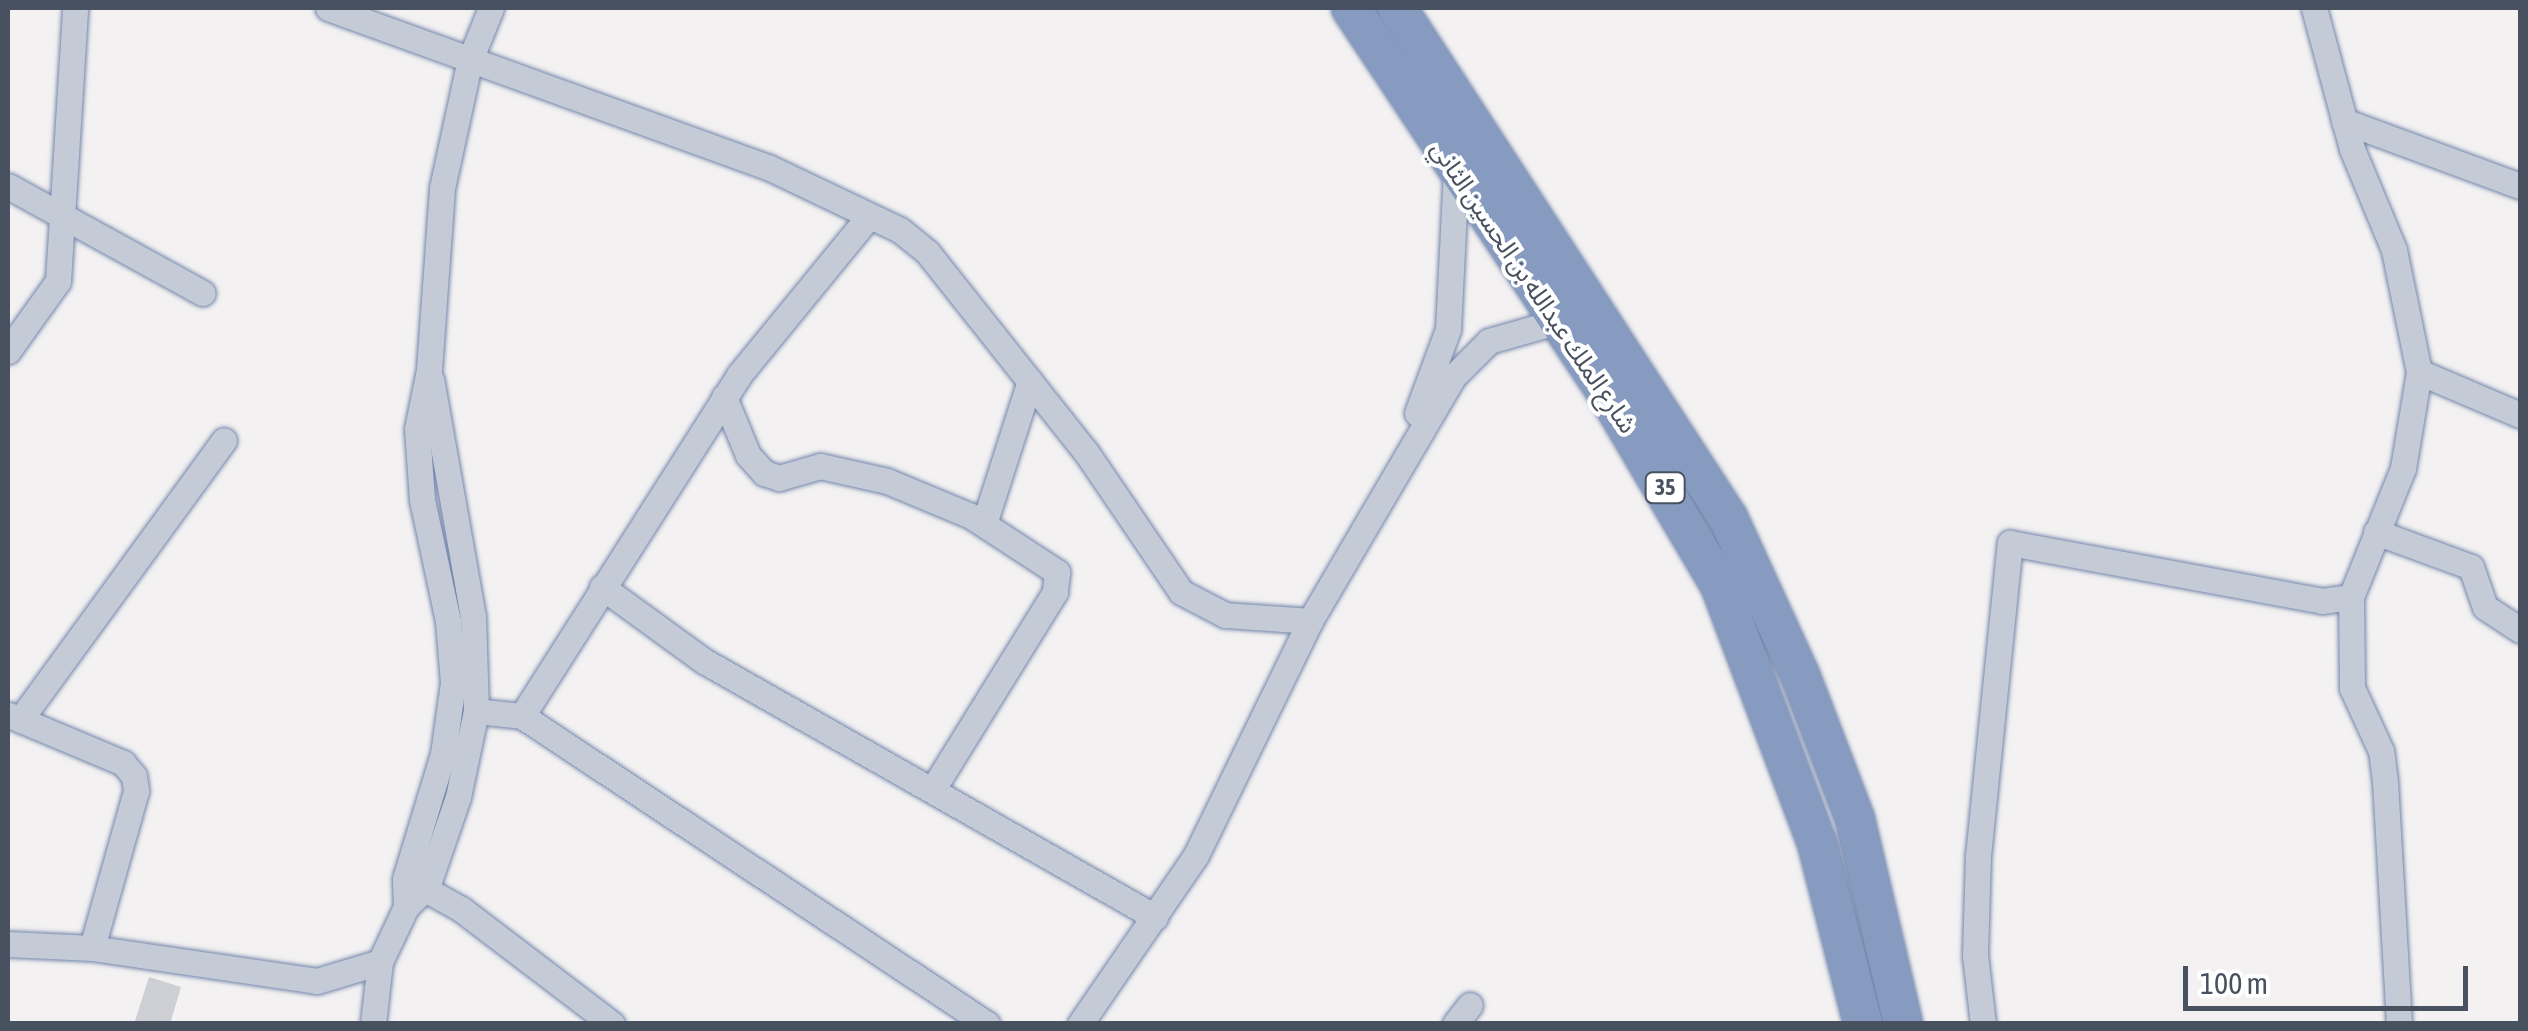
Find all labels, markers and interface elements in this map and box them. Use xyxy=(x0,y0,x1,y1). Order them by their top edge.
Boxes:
street label: شارع الملك عبدالله بن الحسين الثاني xyxy=(1425,135,1643,439)
road number: 35 xyxy=(1642,471,1688,505)
scale bar xyxy=(2188,946,2473,1008)
text: 100 m xyxy=(2200,966,2268,1000)

